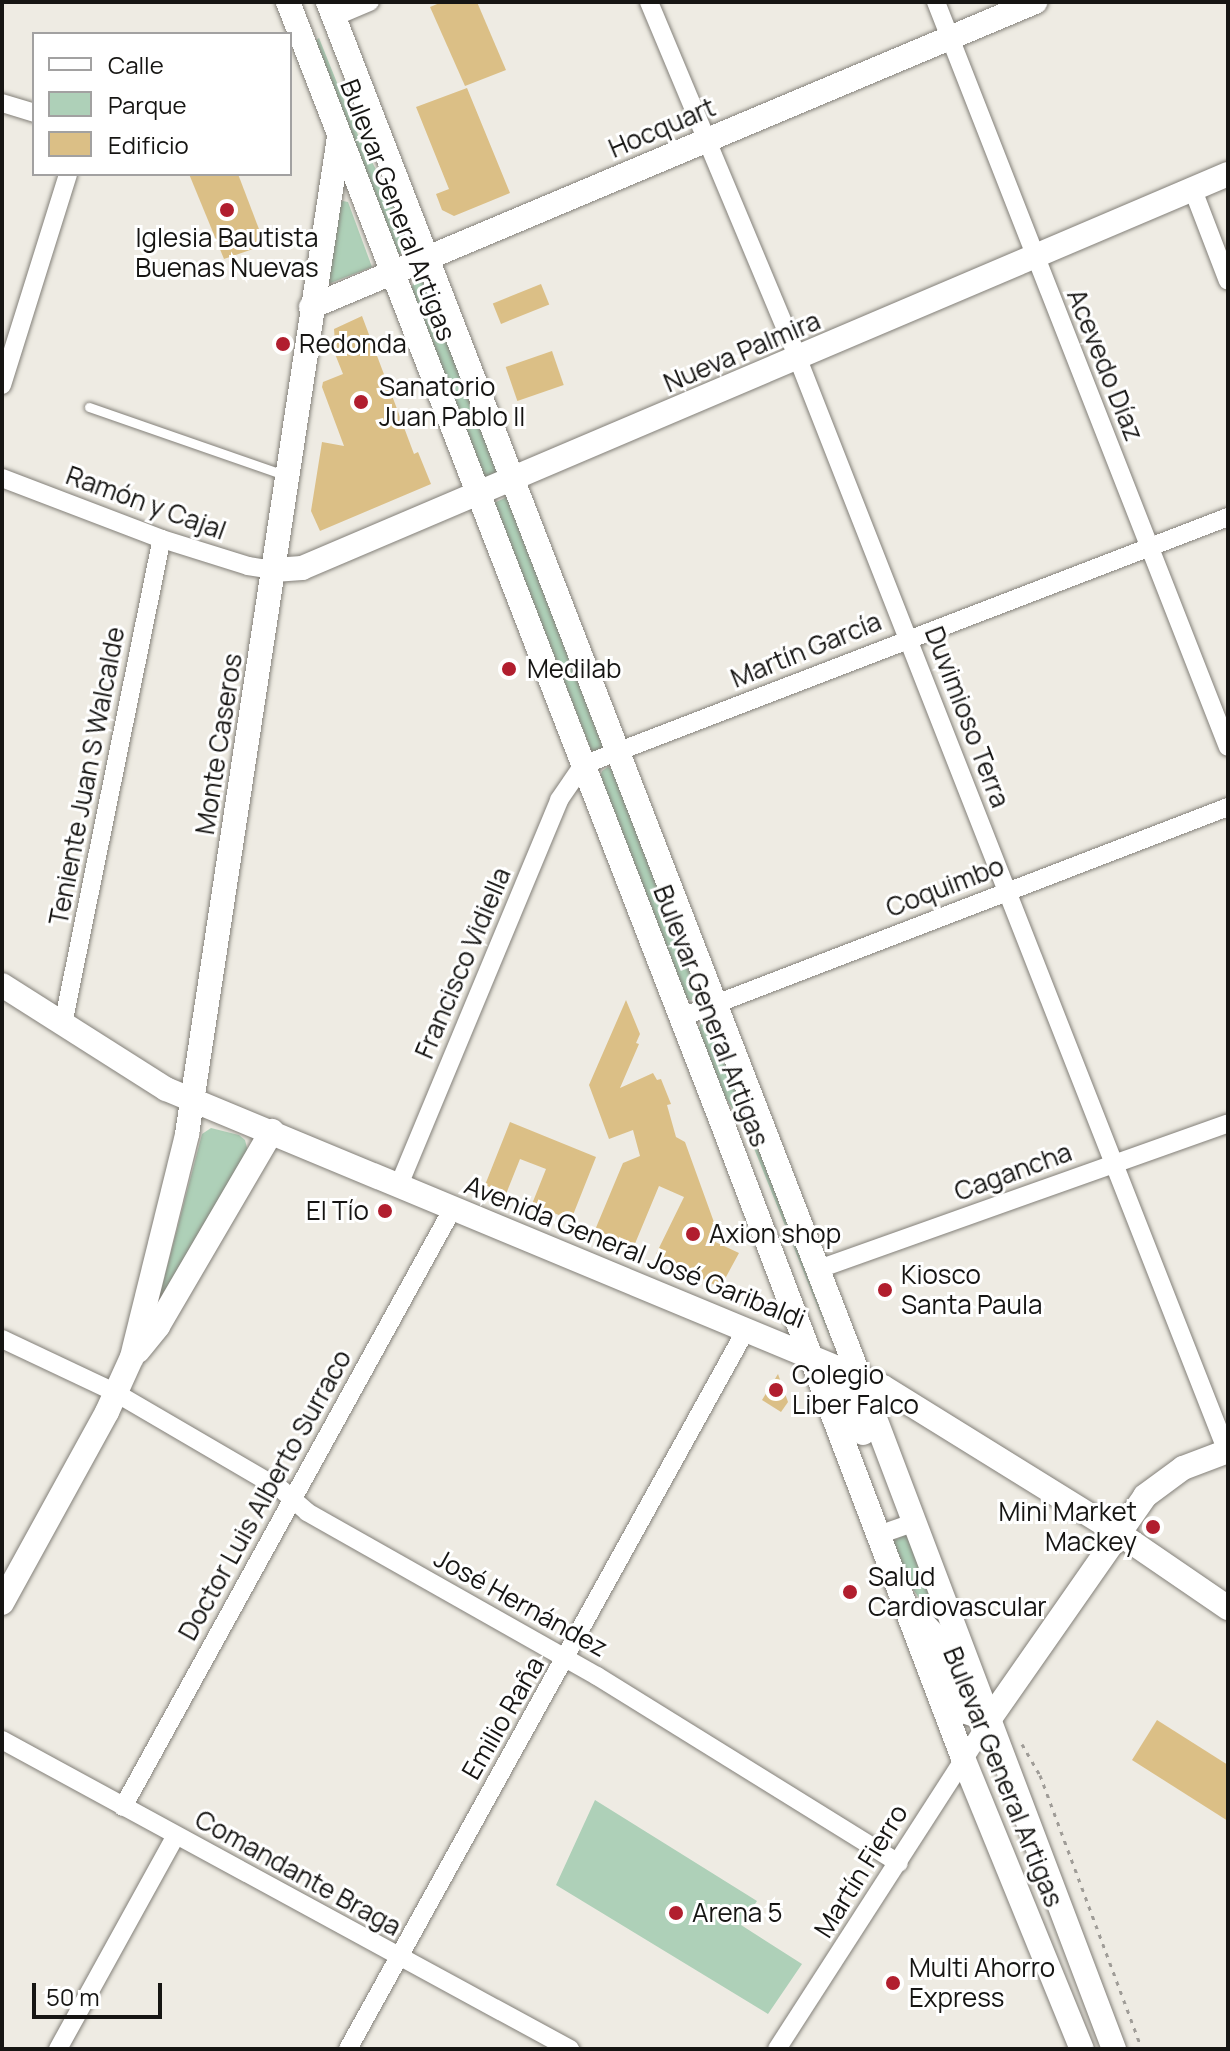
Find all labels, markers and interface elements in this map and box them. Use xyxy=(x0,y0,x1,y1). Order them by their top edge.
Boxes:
legend xyxy=(32,32,292,176)
text: Calle xyxy=(108,48,164,81)
street label: Bulevar General Artigas xyxy=(334,75,462,345)
text: Parque xyxy=(108,88,186,121)
street label: Hocquart xyxy=(604,92,720,164)
text: Edificio xyxy=(108,128,189,161)
marker: Iglesia Bautista Buenas Nuevas xyxy=(218,201,236,219)
place label: Iglesia Bautista Buenas Nuevas xyxy=(135,222,319,284)
street label: Acevedo Díaz xyxy=(1060,285,1150,445)
street label: Nueva Palmira xyxy=(659,305,825,399)
place label: Redonda xyxy=(299,328,407,360)
marker: Redonda xyxy=(274,335,292,353)
place label: Sanatorio Juan Pablo II xyxy=(379,371,525,432)
marker: Sanatorio Juan Pablo II xyxy=(350,391,372,413)
street label: Ramón y Cajal xyxy=(62,460,230,546)
street label: Martín García xyxy=(726,606,886,694)
street label: Duvimioso Terra xyxy=(918,622,1016,812)
street label: Teniente Juan S Walcalde xyxy=(43,624,131,928)
street label: Monte Caseros xyxy=(189,651,249,837)
place label: Medilab xyxy=(527,653,621,685)
marker: Medilab xyxy=(498,658,520,680)
street label: Coquimbo xyxy=(882,850,1008,924)
street label: Francisco Vidiella xyxy=(409,863,517,1063)
street label: Bulevar General Artigas xyxy=(647,881,775,1151)
street label: Cagancha xyxy=(950,1136,1076,1208)
street label: Avenida General José Garibaldi xyxy=(460,1169,810,1335)
place label: El Tío xyxy=(306,1195,369,1227)
marker: El Tío xyxy=(376,1202,394,1220)
place label: Axion shop xyxy=(709,1218,841,1250)
marker: Axion shop xyxy=(684,1225,702,1243)
place label: Kiosco Santa Paula xyxy=(901,1259,1042,1320)
marker: Kiosco Santa Paula xyxy=(876,1281,894,1299)
street label: Doctor Luis Alberto Surraco xyxy=(172,1344,358,1646)
place label: Colegio Liber Falco xyxy=(792,1359,919,1420)
marker: Colegio Liber Falco xyxy=(767,1381,785,1399)
place label: Mini Market Mackey xyxy=(998,1496,1137,1558)
marker: Mini Market Mackey xyxy=(1144,1518,1162,1536)
street label: José Hernández xyxy=(429,1542,613,1664)
place label: Salud Cardiovascular xyxy=(868,1561,1047,1622)
marker: Salud Cardiovascular xyxy=(839,1581,861,1603)
street label: Bulevar General Artigas xyxy=(937,1642,1069,1912)
street label: Emilio Raña xyxy=(455,1651,551,1785)
street label: Martín Fierro xyxy=(808,1799,914,1943)
street label: Comandante Braga xyxy=(190,1803,406,1943)
place label: Arena 5 xyxy=(692,1897,782,1929)
marker: Arena 5 xyxy=(667,1904,685,1922)
place label: Multi Ahorro Express xyxy=(909,1952,1055,2014)
scale bar xyxy=(36,1967,166,2017)
marker: Multi Ahorro Express xyxy=(884,1974,902,1992)
text: 50 m xyxy=(46,1980,100,2013)

